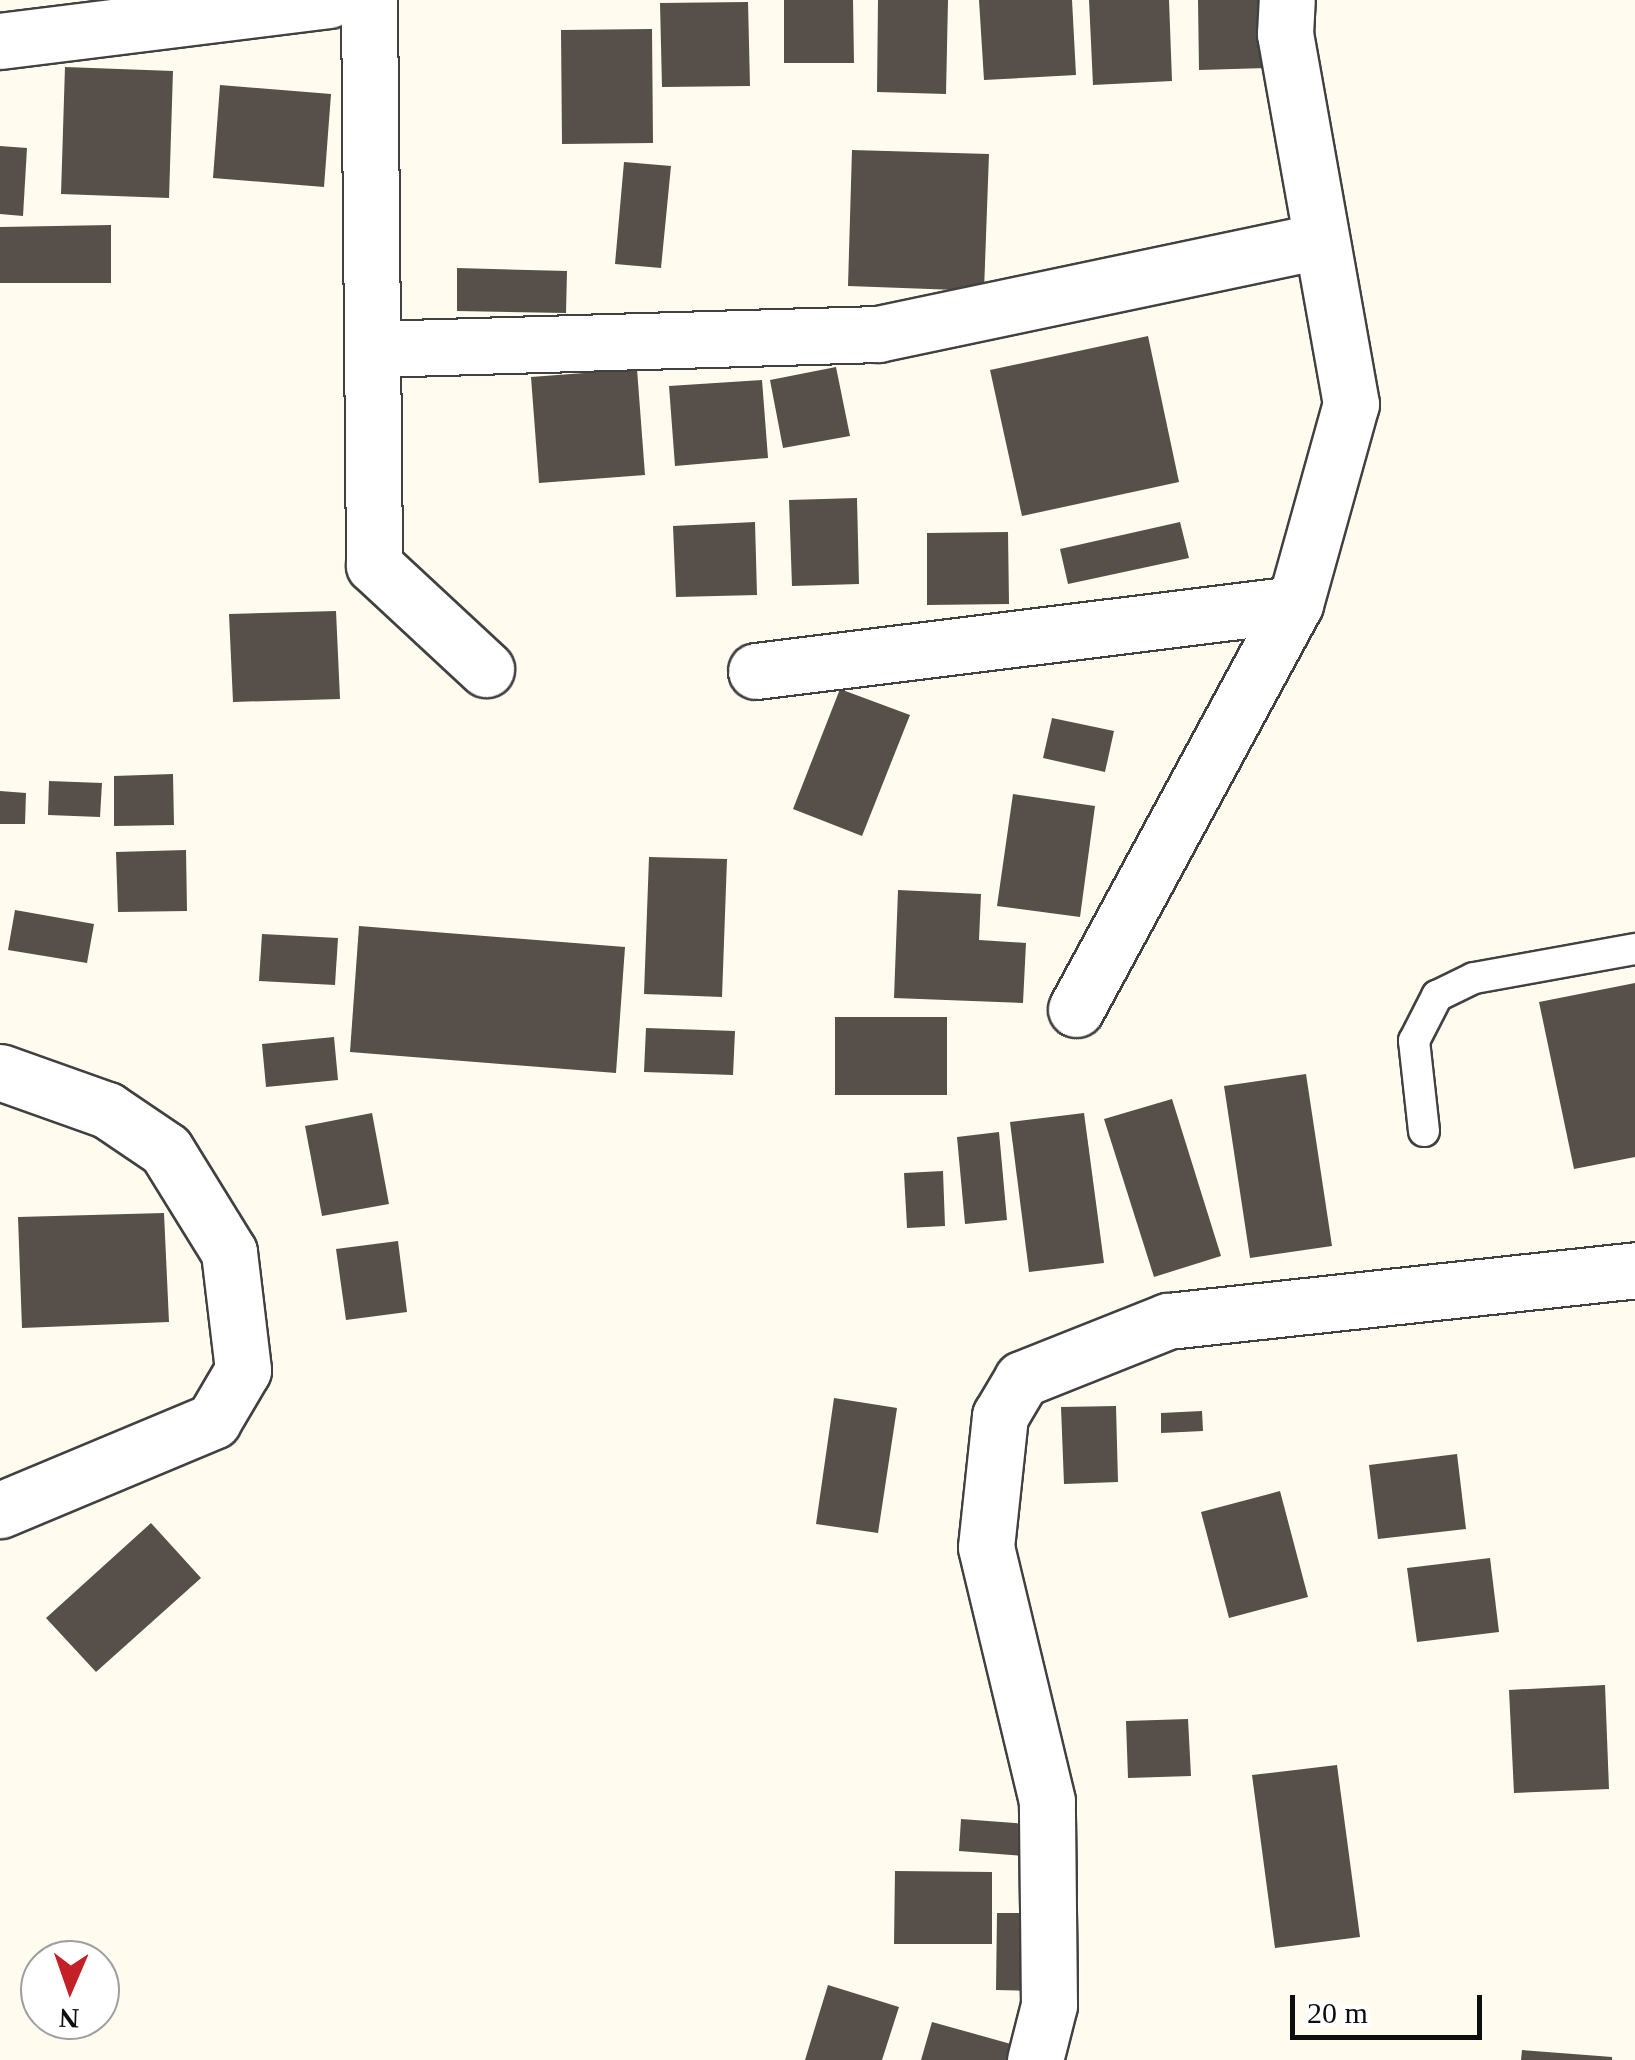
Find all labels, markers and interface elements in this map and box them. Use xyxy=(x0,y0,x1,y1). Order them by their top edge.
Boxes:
north arrow xyxy=(20,1940,120,2040)
scale bar xyxy=(1295,1975,1488,2037)
text: 20 m xyxy=(1307,1996,1368,2029)
text: N xyxy=(58,2003,80,2034)

